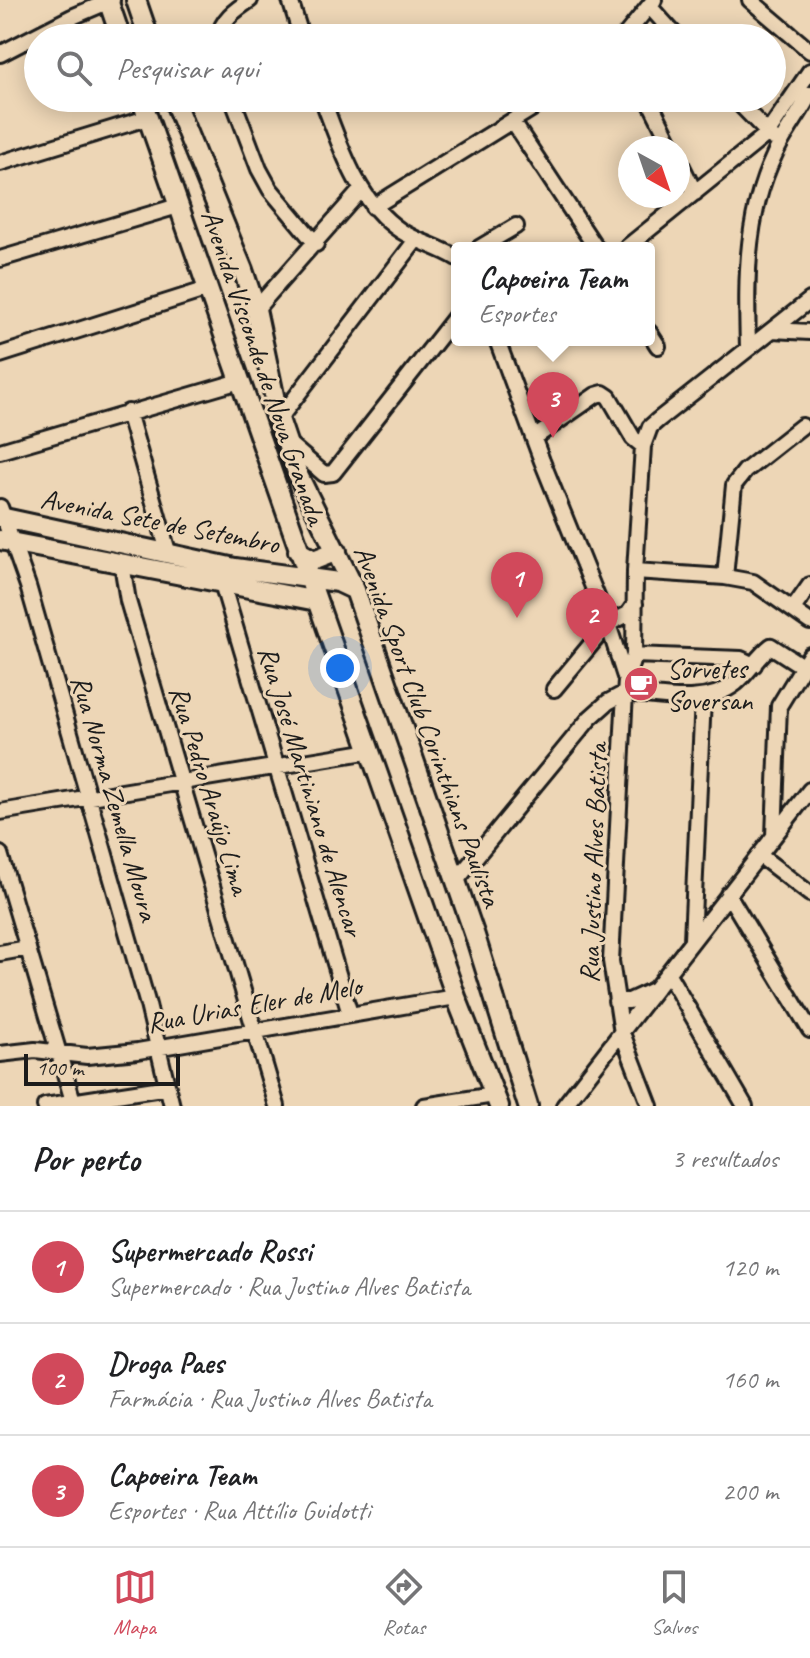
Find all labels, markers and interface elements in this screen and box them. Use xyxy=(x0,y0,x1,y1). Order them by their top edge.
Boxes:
search box xyxy=(24,24,786,112)
icon: search xyxy=(52,46,96,90)
text: Pesquisar aqui xyxy=(116,49,259,87)
north arrow xyxy=(618,136,690,208)
street label: Avenida Visconde de Nova Granada xyxy=(194,205,335,531)
popup xyxy=(451,242,655,346)
text: Capoeira Team xyxy=(479,259,627,297)
text: Esportes xyxy=(479,297,556,330)
pin: 3 xyxy=(527,372,579,438)
street label: Avenida Sete de Setembro xyxy=(38,481,284,562)
street label: Avenida Sport Club Corinthians Paulista xyxy=(346,541,510,913)
pin: 1 xyxy=(491,552,543,618)
pin: 2 xyxy=(566,588,618,654)
street label: Rua José Martiniano de Alencar xyxy=(250,642,372,942)
your location xyxy=(320,648,360,688)
place label: Sorvetes Soversan xyxy=(667,651,754,718)
cafe icon: Sorvetes Soversan xyxy=(622,665,660,703)
street label: Rua Norma Zemella Moura xyxy=(63,671,167,926)
street label: Rua Pedro Araújo Lima xyxy=(162,682,259,901)
street label: Rua Justino Alves Batista xyxy=(571,740,615,983)
street label: Rua Urias Eler de Melo xyxy=(144,967,367,1040)
scale bar xyxy=(24,1050,180,1086)
text: 100 m xyxy=(36,1054,83,1082)
text: Por perto xyxy=(32,1137,140,1180)
text: 3 resultados xyxy=(672,1142,778,1175)
text: Supermercado Rossi xyxy=(108,1232,312,1270)
text: 1 xyxy=(52,1251,64,1284)
text: 120 m xyxy=(722,1251,778,1284)
text: Supermercado · Rua Justino Alves Batista xyxy=(108,1270,470,1303)
text: Droga Paes xyxy=(108,1344,224,1382)
text: 2 xyxy=(52,1363,64,1396)
text: 160 m xyxy=(722,1363,778,1396)
text: Farmácia · Rua Justino Alves Batista xyxy=(108,1382,432,1415)
text: Capoeira Team xyxy=(108,1456,257,1494)
text: 3 xyxy=(52,1475,64,1508)
text: 200 m xyxy=(722,1475,778,1508)
text: Esportes · Rua Attílio Guidotti xyxy=(108,1494,370,1527)
tab: Mapa xyxy=(113,1565,157,1641)
tab: Rotas xyxy=(382,1565,426,1641)
tab: Salvos xyxy=(651,1565,697,1641)

